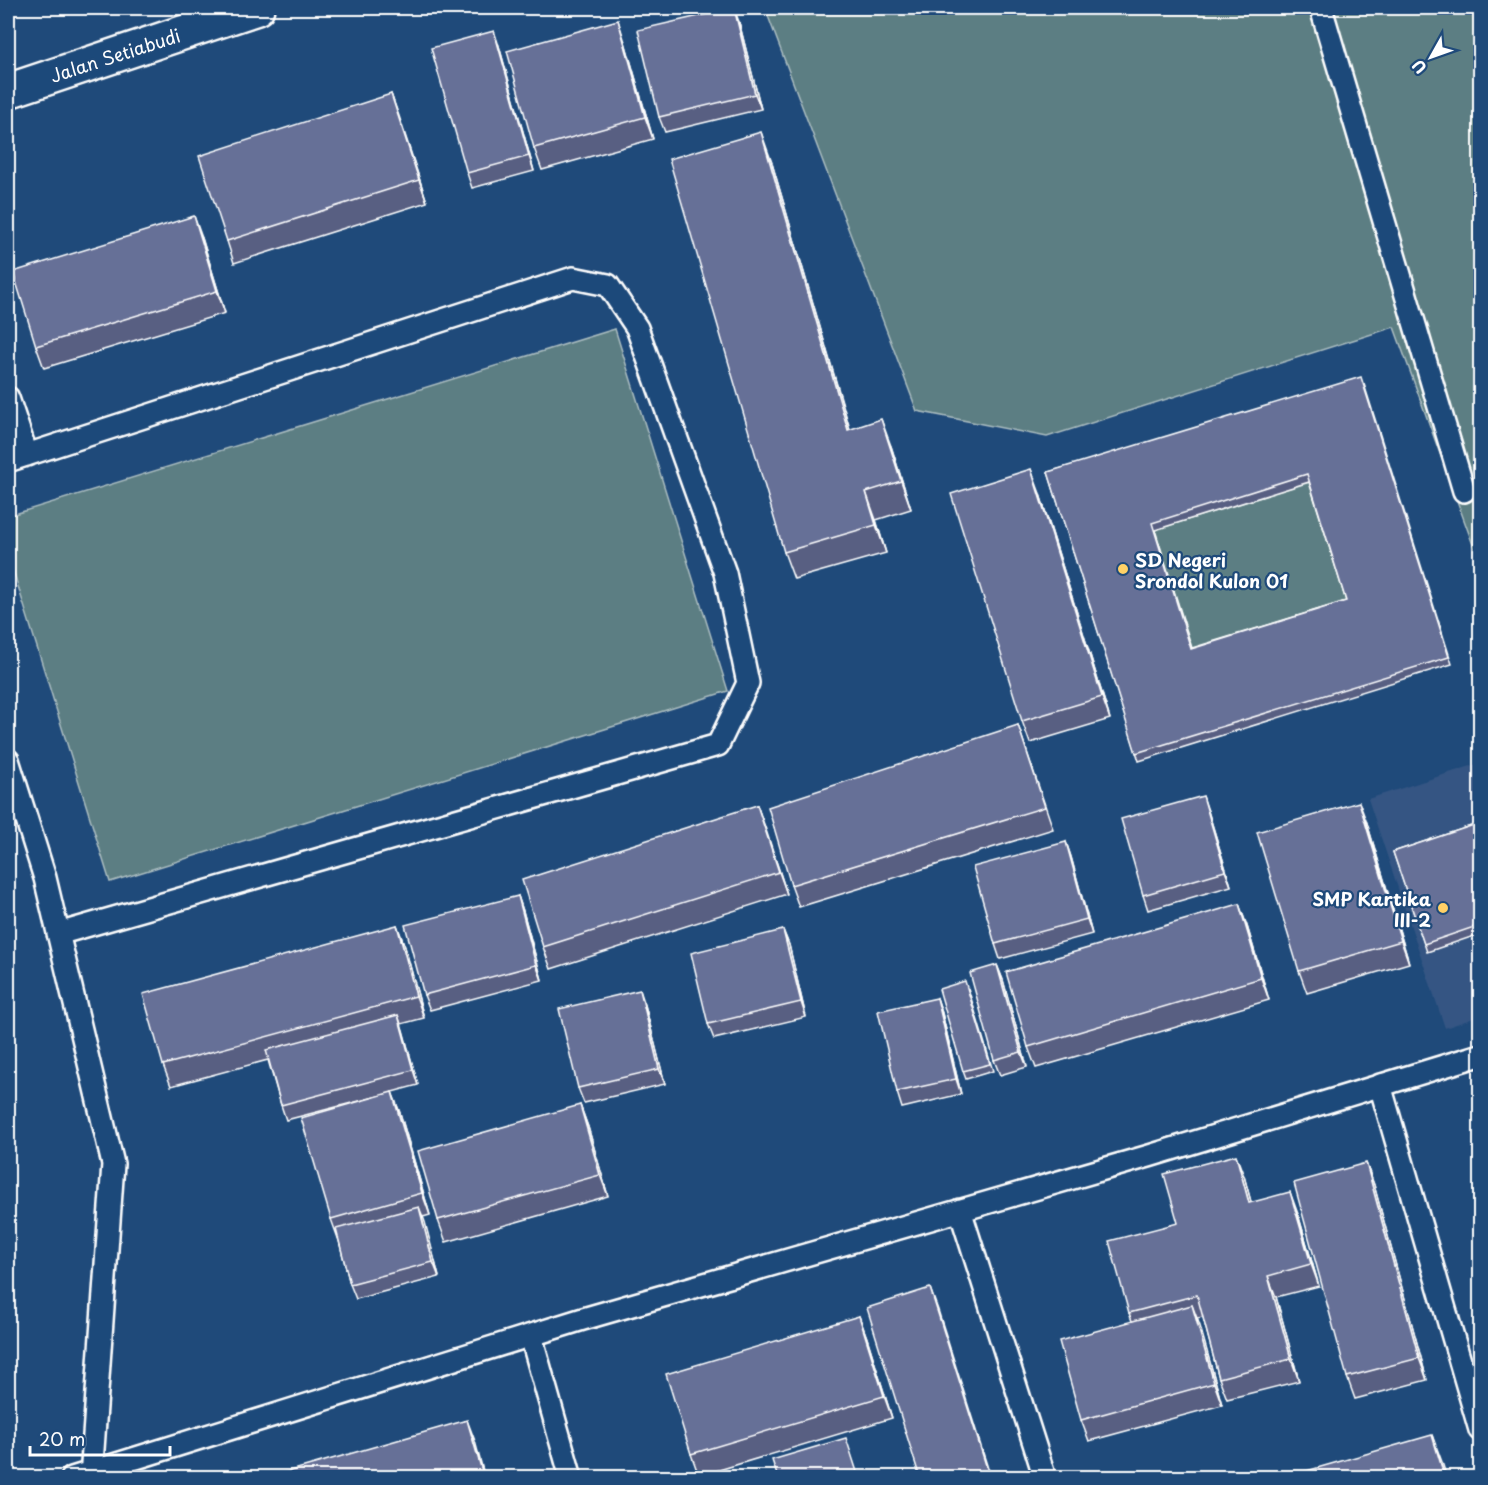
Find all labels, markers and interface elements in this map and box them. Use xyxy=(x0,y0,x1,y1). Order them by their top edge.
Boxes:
street label: Jalan Setiabudi xyxy=(46,21,184,89)
north arrow xyxy=(1401,27,1461,87)
text: U xyxy=(1406,55,1432,80)
place label: SD Negeri Srondol Kulon 01 xyxy=(1135,546,1288,594)
marker: SD Negeri Srondol Kulon 01 xyxy=(1116,562,1130,576)
place label: SMP Kartika III-2 xyxy=(1312,885,1431,933)
marker: SMP Kartika III-2 xyxy=(1436,901,1450,915)
scale bar xyxy=(30,1419,170,1457)
text: 20 m xyxy=(39,1425,85,1452)

